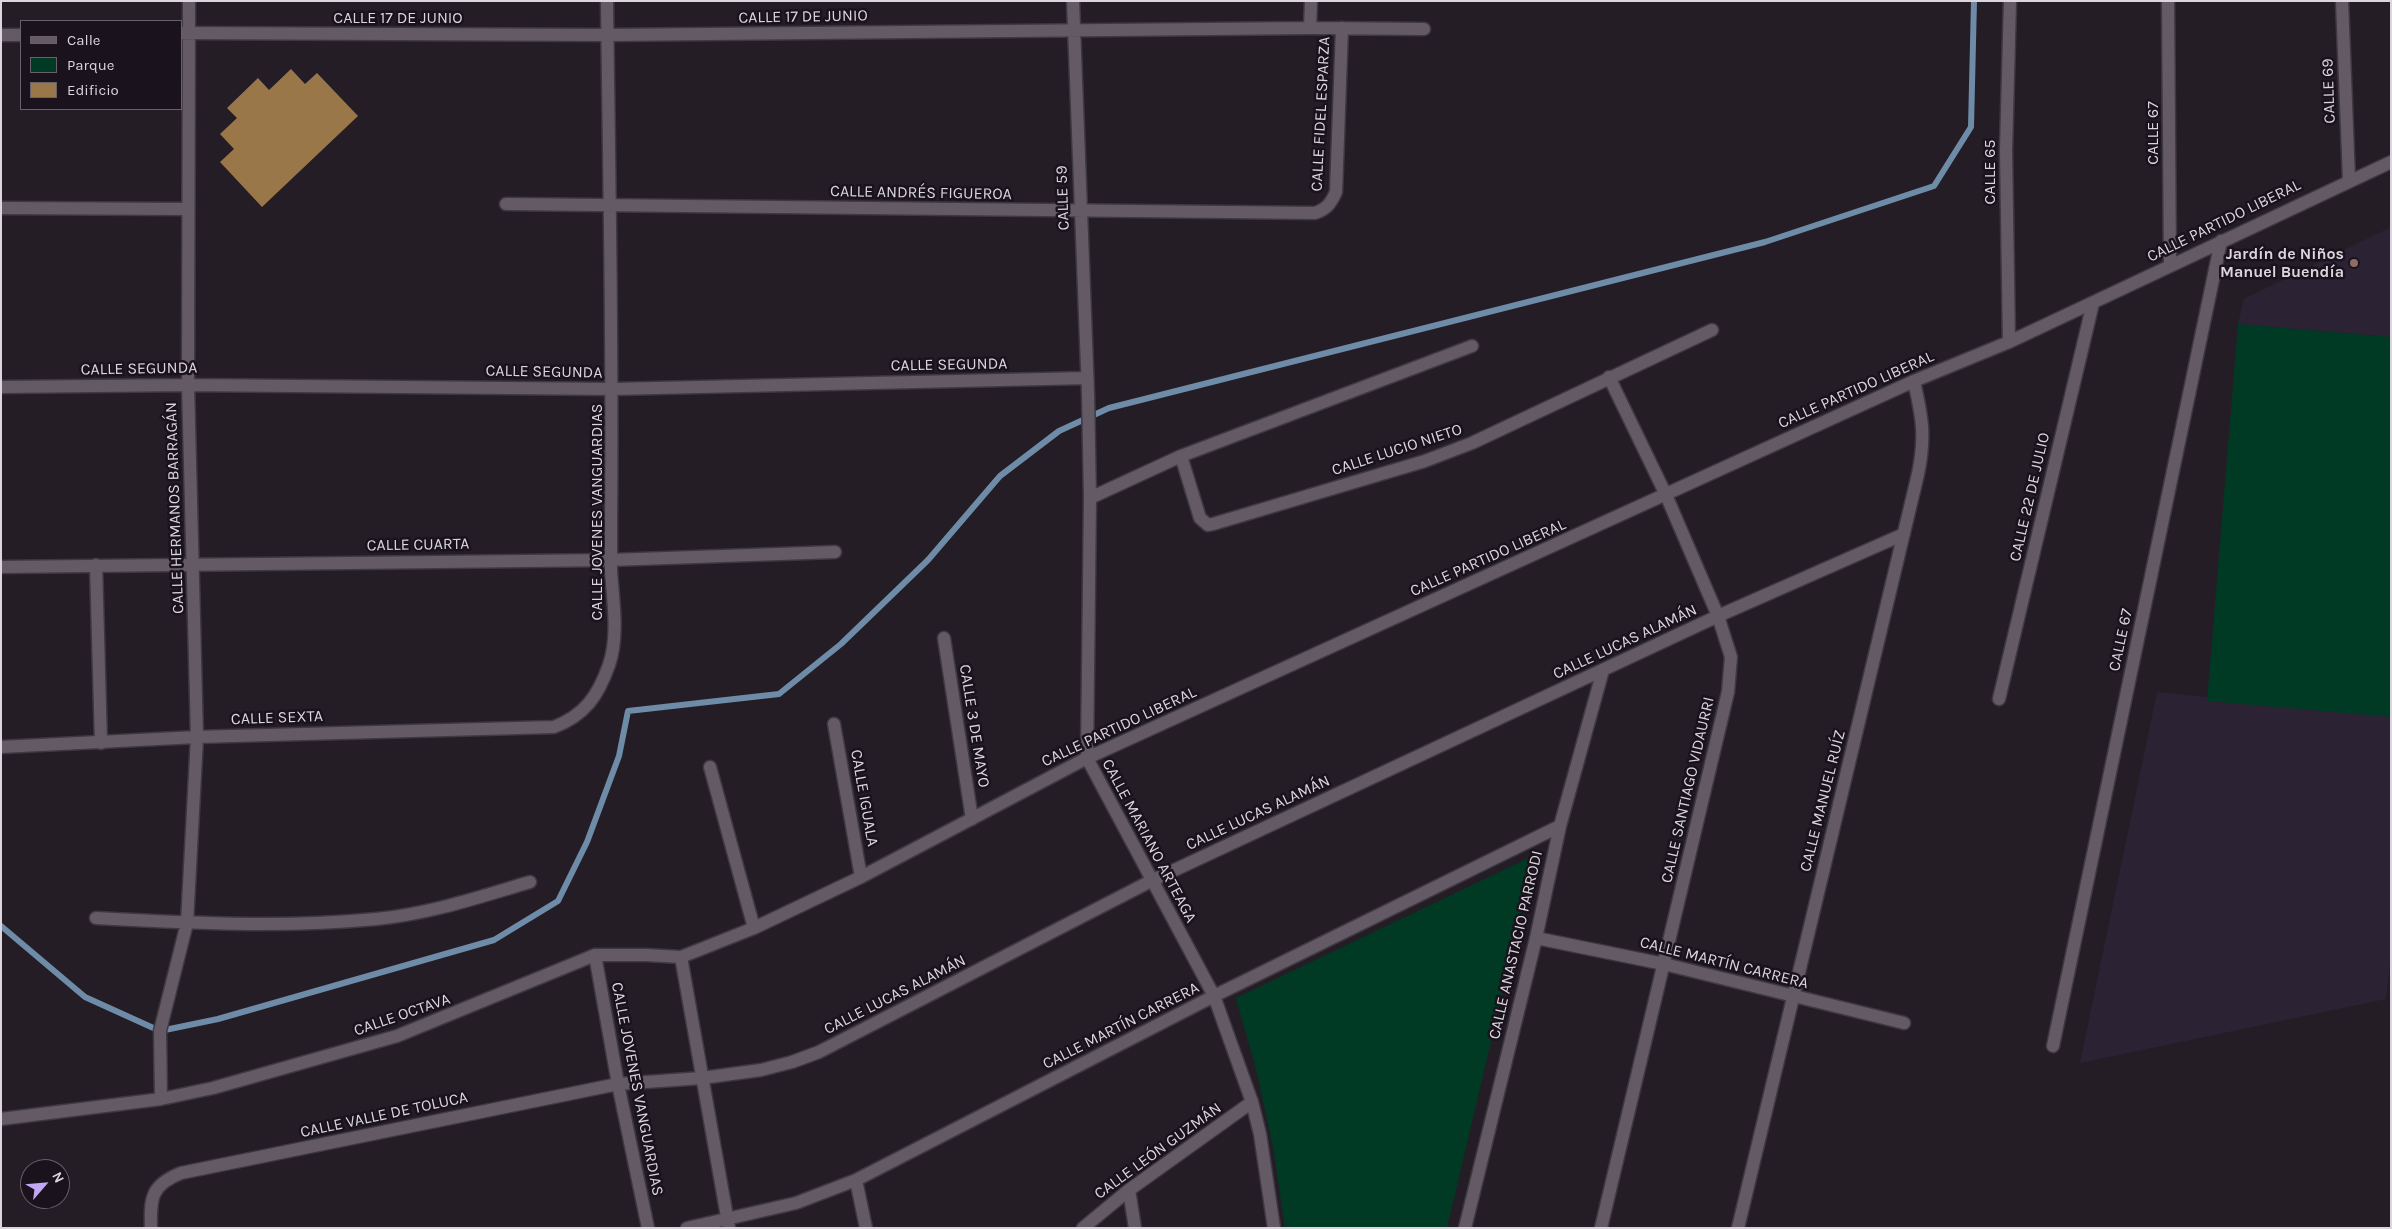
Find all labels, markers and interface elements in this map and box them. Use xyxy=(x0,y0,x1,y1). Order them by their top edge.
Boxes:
street label: CALLE 17 DE JUNIO xyxy=(738,6,868,28)
street label: CALLE 17 DE JUNIO xyxy=(333,8,463,28)
legend xyxy=(20,20,182,110)
text: Calle xyxy=(67,31,101,49)
street label: CALLE FIDEL ESPARZA xyxy=(1307,36,1335,192)
text: Parque xyxy=(67,56,115,74)
street label: CALLE 69 xyxy=(2318,58,2340,124)
text: Edificio xyxy=(67,81,119,99)
street label: CALLE 67 xyxy=(2143,101,2163,165)
street label: CALLE 65 xyxy=(1980,140,2000,204)
street label: CALLE 59 xyxy=(1052,165,1074,231)
street label: CALLE PARTIDO LIBERAL xyxy=(2144,175,2304,267)
street label: CALLE ANDRÉS FIGUEROA xyxy=(830,182,1012,204)
place label: Jardín de Niños Manuel Buendía xyxy=(2220,244,2344,282)
marker: Jardín de Niños Manuel Buendía xyxy=(2348,257,2360,269)
street label: CALLE PARTIDO LIBERAL xyxy=(1775,347,1937,433)
street label: CALLE SEGUNDA xyxy=(890,354,1008,376)
street label: CALLE SEGUNDA xyxy=(80,358,198,380)
street label: CALLE SEGUNDA xyxy=(485,361,603,383)
street label: CALLE HERMANOS BARRAGÁN xyxy=(162,402,188,614)
street label: CALLE JOVENES VANGUARDIAS xyxy=(587,403,607,621)
street label: CALLE LUCIO NIETO xyxy=(1329,420,1465,480)
street label: CALLE 22 DE JULIO xyxy=(2006,431,2054,563)
street label: CALLE PARTIDO LIBERAL xyxy=(1407,515,1569,601)
street label: CALLE CUARTA xyxy=(367,535,469,555)
street label: CALLE LUCAS ALAMÁN xyxy=(1550,600,1700,684)
street label: CALLE 67 xyxy=(2105,607,2137,673)
street label: CALLE 3 DE MAYO xyxy=(955,663,993,789)
street label: CALLE PARTIDO LIBERAL xyxy=(1039,683,1199,771)
street label: CALLE SANTIAGO VIDAURRI xyxy=(1657,695,1719,885)
street label: CALLE SEXTA xyxy=(231,707,323,729)
street label: CALLE MANUEL RUÍZ xyxy=(1796,728,1850,874)
street label: CALLE IGUALA xyxy=(846,748,882,848)
street label: CALLE MARIANO ARTEAGA xyxy=(1098,756,1200,926)
street label: CALLE LUCAS ALAMÁN xyxy=(1183,771,1333,855)
street label: CALLE ANASTACIO PARRODI xyxy=(1485,849,1547,1041)
street label: CALLE MARTÍN CARRERA xyxy=(1638,933,1810,993)
street label: CALLE LUCAS ALAMÁN xyxy=(821,951,969,1039)
street label: CALLE MARTÍN CARRERA xyxy=(1040,978,1202,1074)
street label: CALLE JOVENES VANGUARDIAS xyxy=(607,981,667,1197)
street label: CALLE OCTAVA xyxy=(351,990,453,1040)
street label: CALLE VALLE DE TOLUCA xyxy=(298,1088,470,1142)
street label: CALLE LEÓN GUZMÁN xyxy=(1091,1099,1225,1203)
north arrow xyxy=(20,1159,70,1209)
text: N xyxy=(48,1169,68,1186)

